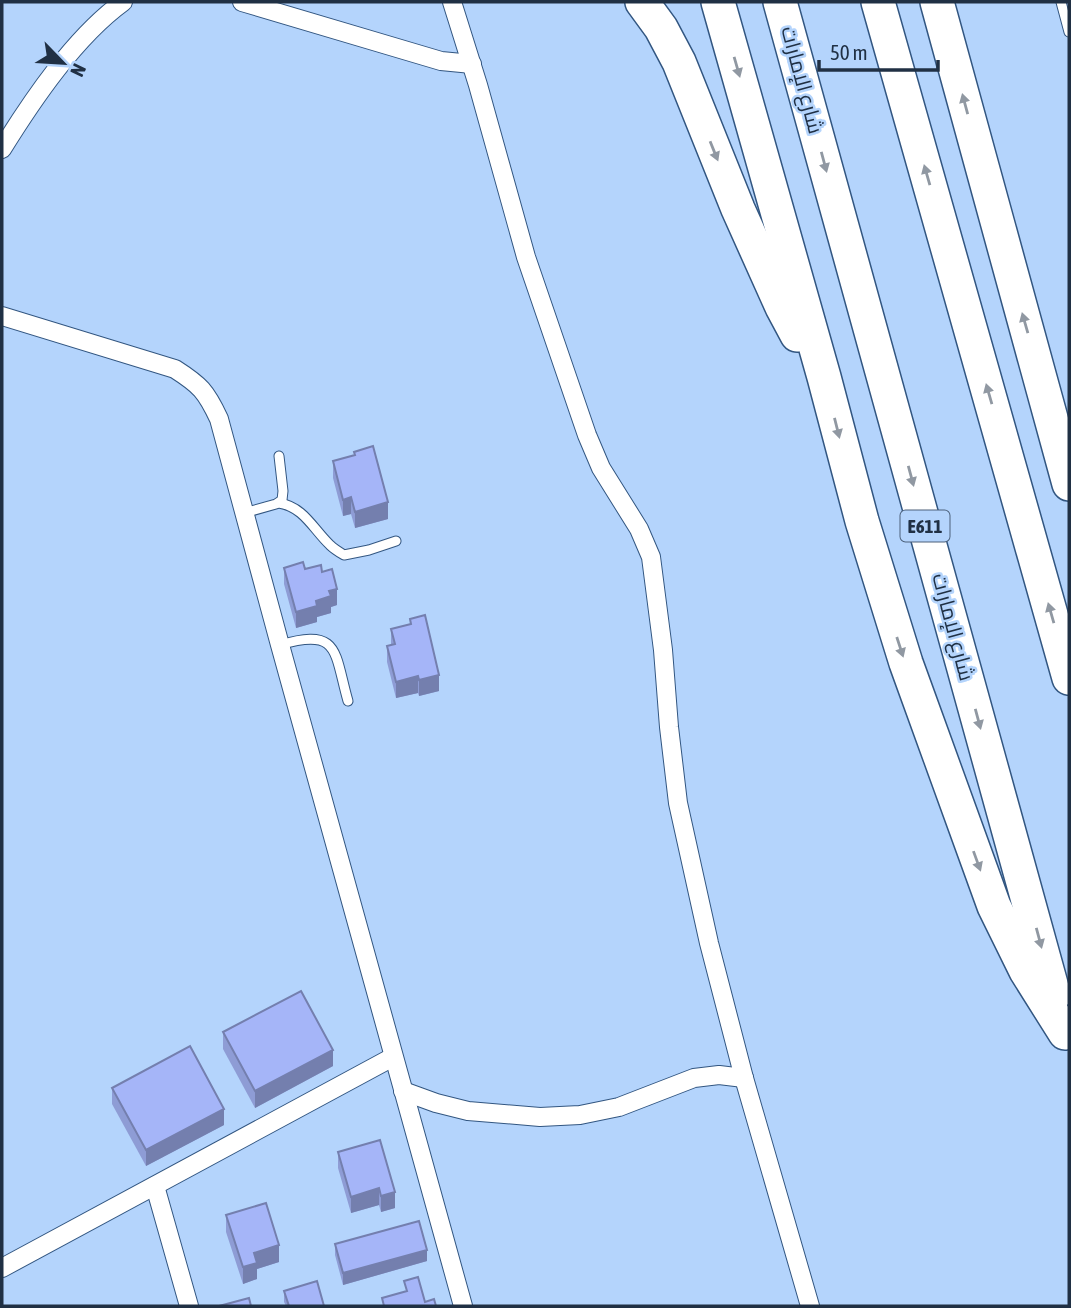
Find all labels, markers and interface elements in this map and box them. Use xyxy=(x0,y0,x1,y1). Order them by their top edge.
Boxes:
street label: شارع الإمارات xyxy=(774,23,829,137)
north arrow xyxy=(28,28,98,98)
scale bar xyxy=(819,28,938,72)
text: 50 m xyxy=(830,40,868,64)
one-way arrow xyxy=(732,57,743,79)
text: N xyxy=(66,60,91,80)
one-way arrow xyxy=(959,93,970,115)
one-way arrow xyxy=(709,140,720,161)
one-way arrow xyxy=(820,152,830,173)
one-way arrow xyxy=(921,164,931,185)
one-way arrow xyxy=(1019,312,1030,334)
one-way arrow xyxy=(983,383,993,404)
one-way arrow xyxy=(832,417,843,439)
one-way arrow xyxy=(906,465,917,487)
road number: E611 xyxy=(900,510,950,541)
street label: شارع الإمارات xyxy=(925,570,980,684)
one-way arrow xyxy=(1045,602,1055,623)
one-way arrow xyxy=(896,636,906,657)
one-way arrow xyxy=(973,708,984,730)
one-way arrow xyxy=(971,851,982,872)
one-way arrow xyxy=(1034,928,1044,949)

